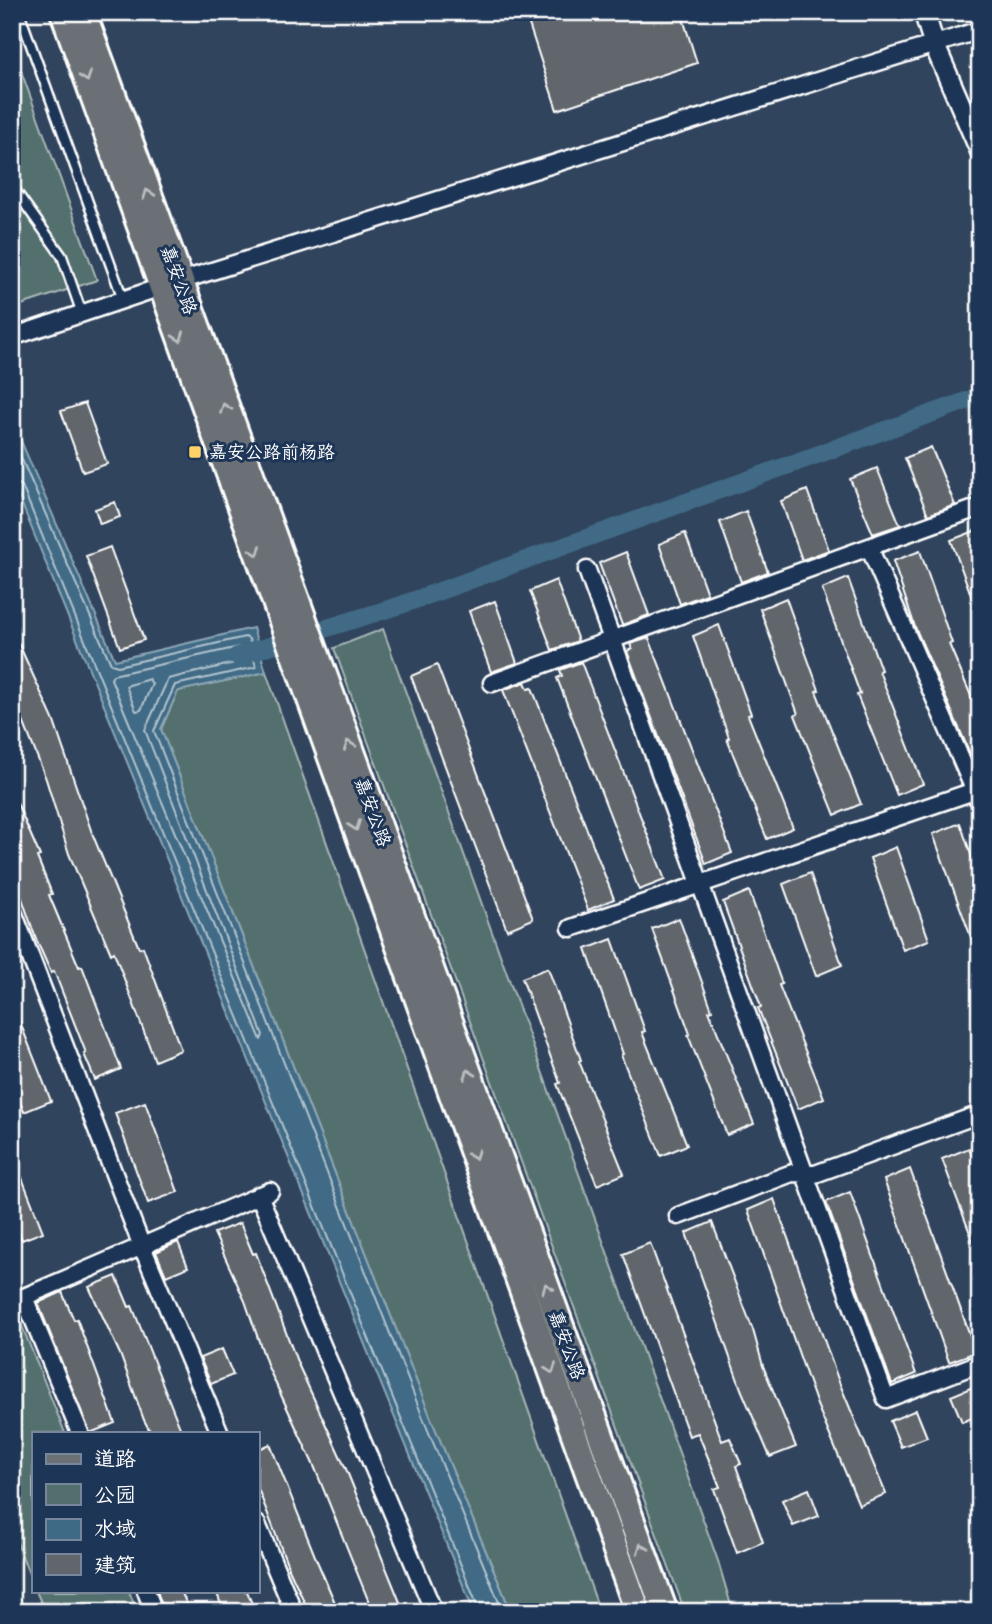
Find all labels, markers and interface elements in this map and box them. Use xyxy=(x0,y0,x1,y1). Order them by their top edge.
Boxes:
one-way arrow xyxy=(78,70,92,82)
one-way arrow xyxy=(142,189,156,201)
street label: 嘉安公路 xyxy=(156,242,204,318)
one-way arrow xyxy=(171,330,185,342)
one-way arrow xyxy=(220,402,234,414)
place label: 嘉安公路前杨路 xyxy=(209,439,335,463)
marker: 嘉安公路前杨路 xyxy=(187,444,203,460)
one-way arrow xyxy=(248,544,262,556)
one-way arrow xyxy=(343,740,357,752)
street label: 嘉安公路 xyxy=(350,774,398,850)
one-way arrow xyxy=(347,819,361,831)
one-way arrow xyxy=(463,1069,477,1081)
one-way arrow xyxy=(466,1149,480,1161)
one-way arrow xyxy=(541,1282,555,1294)
street label: 嘉安公路 xyxy=(544,1307,592,1383)
one-way arrow xyxy=(543,1363,557,1375)
legend xyxy=(32,1432,259,1592)
text: 道路 xyxy=(94,1444,136,1471)
text: 公园 xyxy=(94,1480,136,1507)
text: 水域 xyxy=(94,1514,136,1541)
one-way arrow xyxy=(636,1542,650,1554)
text: 建筑 xyxy=(94,1550,136,1577)

